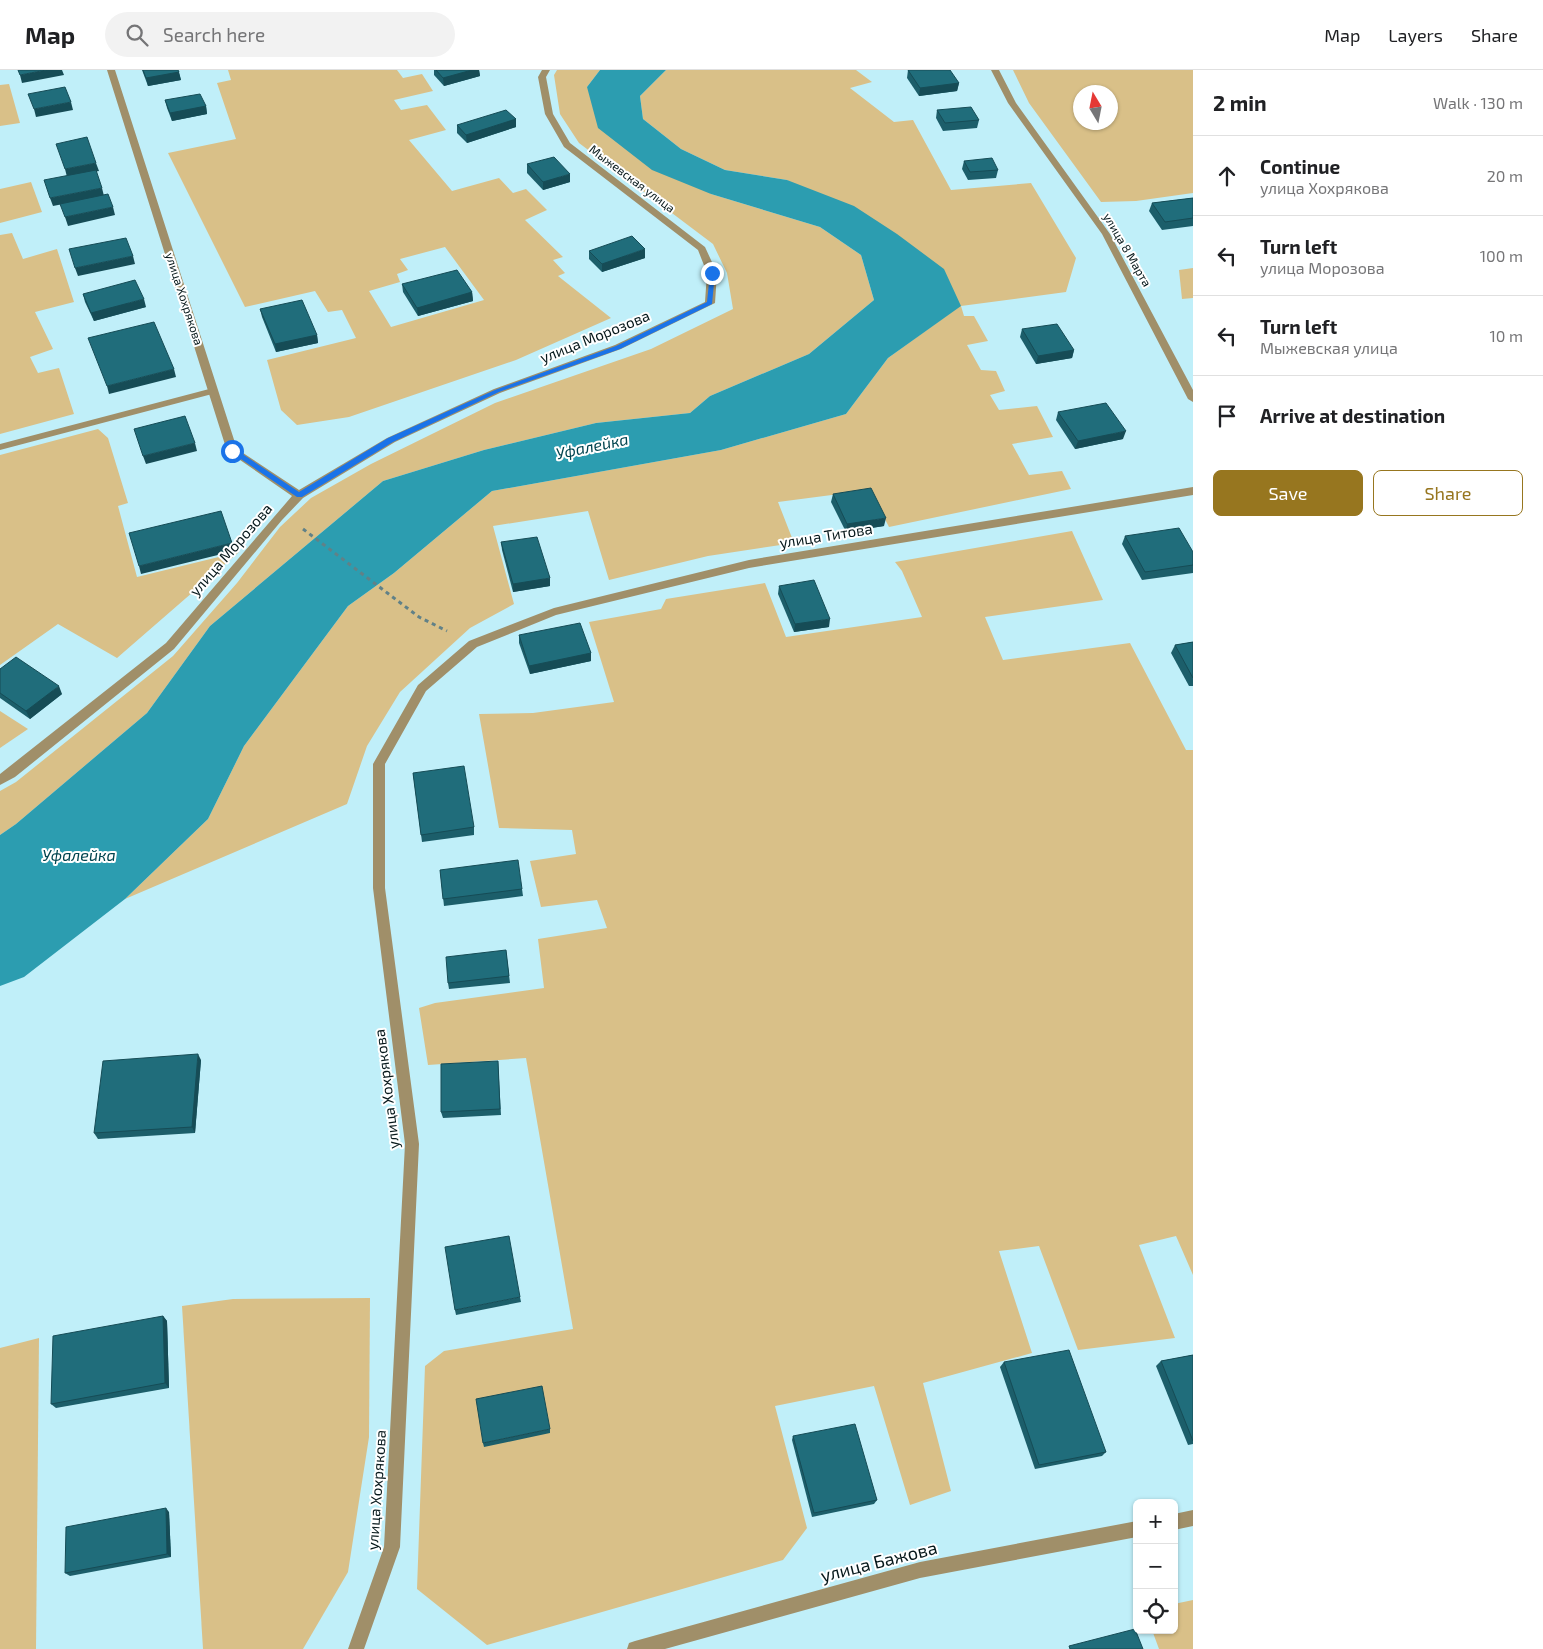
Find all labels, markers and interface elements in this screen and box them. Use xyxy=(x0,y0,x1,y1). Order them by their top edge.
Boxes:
search box xyxy=(105,12,455,57)
text: Map xyxy=(25,20,75,49)
icon: search xyxy=(123,21,151,49)
text: Search here xyxy=(163,23,265,46)
text: Map xyxy=(1324,24,1360,46)
text: Layers xyxy=(1388,24,1443,46)
text: Share xyxy=(1471,24,1518,46)
north arrow xyxy=(1073,85,1118,130)
text: 2 min xyxy=(1213,90,1267,115)
text: Walk · 130 m xyxy=(1433,93,1523,112)
street label: Мыжевская улица xyxy=(587,141,678,216)
text: Continue xyxy=(1260,155,1340,178)
icon: ahead xyxy=(1213,162,1241,190)
text: 20 m xyxy=(1487,166,1523,185)
text: улица Хохрякова xyxy=(1260,178,1389,197)
street label: улица 8 Марта xyxy=(1100,210,1155,289)
text: Turn left xyxy=(1260,235,1337,258)
icon: left xyxy=(1213,242,1241,270)
text: 100 m xyxy=(1480,246,1523,265)
street label: улица Хохрякова xyxy=(162,251,207,347)
text: улица Морозова xyxy=(1260,258,1385,277)
route end xyxy=(701,262,724,285)
street label: улица Морозова xyxy=(537,306,653,367)
text: Turn left xyxy=(1260,315,1337,338)
icon: left xyxy=(1213,322,1241,350)
text: 10 m xyxy=(1489,326,1523,345)
text: Мыжевская улица xyxy=(1260,338,1398,357)
icon: arrive xyxy=(1213,402,1241,430)
text: Arrive at destination xyxy=(1260,404,1445,427)
water label: Уфалейка xyxy=(554,429,630,462)
route start xyxy=(221,440,244,463)
button: Save xyxy=(1213,470,1363,516)
button: Share xyxy=(1373,470,1523,516)
street label: улица Морозова xyxy=(185,499,276,600)
street label: улица Титова xyxy=(778,519,874,552)
water label: Уфалейка xyxy=(42,845,116,864)
street label: улица Хохрякова xyxy=(370,1028,403,1150)
street label: улица Хохрякова xyxy=(363,1429,390,1551)
map controls xyxy=(1133,1499,1178,1634)
button: + xyxy=(1133,1499,1178,1544)
street label: улица Бажова xyxy=(818,1536,939,1586)
button: − xyxy=(1133,1544,1178,1589)
button: locate xyxy=(1133,1589,1178,1634)

